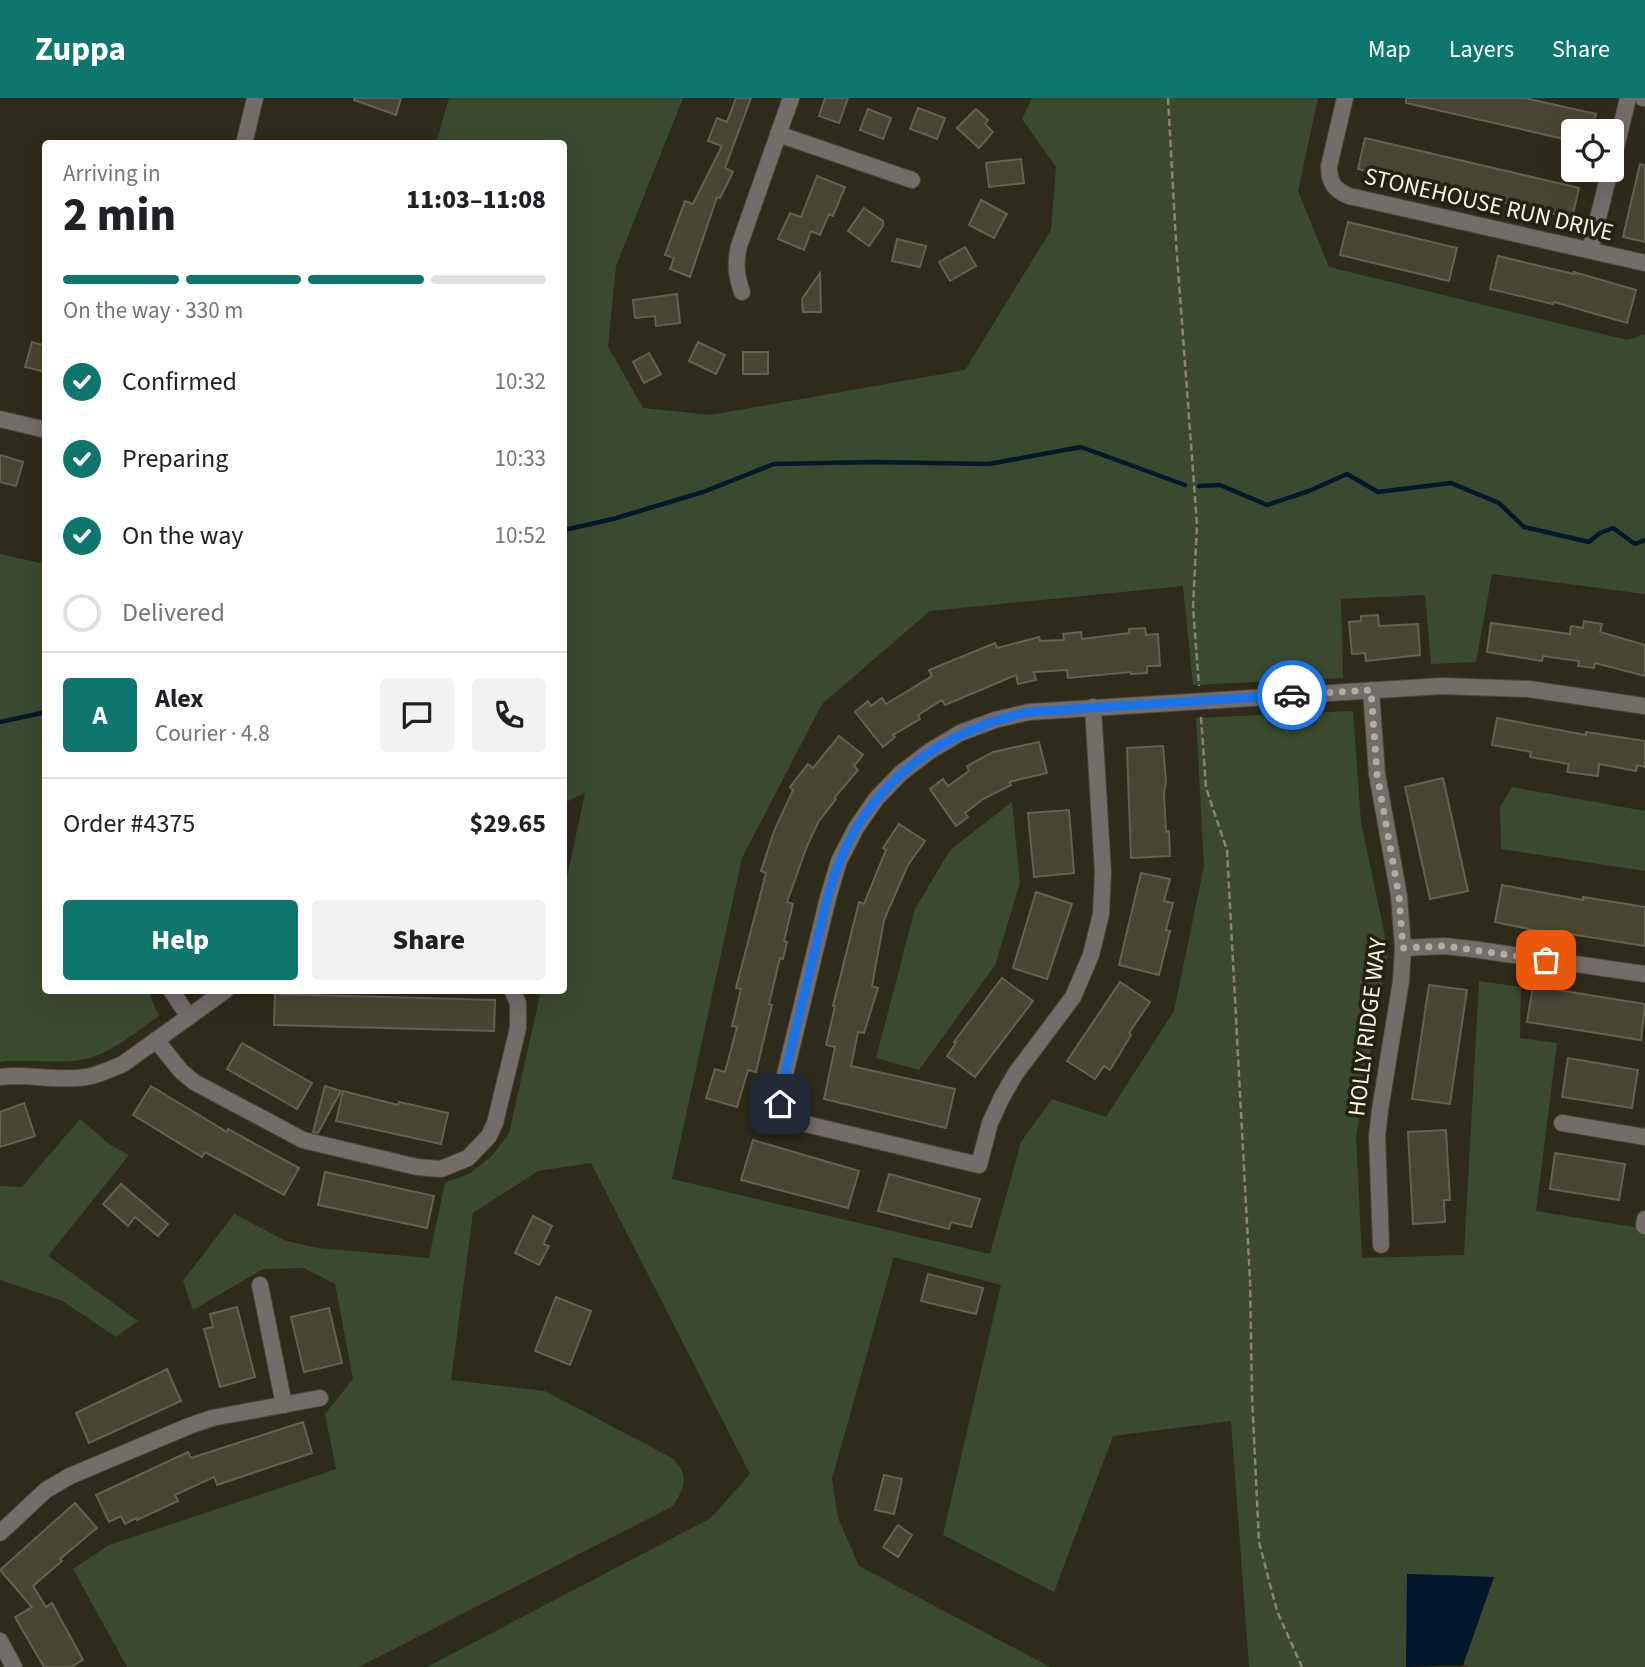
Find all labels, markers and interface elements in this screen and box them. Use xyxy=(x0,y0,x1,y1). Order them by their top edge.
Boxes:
text: Zuppa xyxy=(35,26,126,73)
text: Map xyxy=(1368,32,1411,67)
text: Layers xyxy=(1449,32,1514,67)
text: Share xyxy=(1552,32,1610,67)
map controls xyxy=(1561,119,1624,182)
button: locate xyxy=(1561,119,1624,182)
text: Arriving in xyxy=(63,157,161,190)
street label: STONEHOUSE RUN DRIVE xyxy=(1361,159,1617,250)
text: 11:03–11:08 xyxy=(406,181,546,218)
text: 2 min xyxy=(63,183,176,248)
text: On the way · 330 m xyxy=(63,294,243,327)
icon: check xyxy=(63,363,101,401)
text: Confirmed xyxy=(122,363,237,400)
text: 10:32 xyxy=(495,365,546,398)
icon: check xyxy=(63,440,101,478)
text: Preparing xyxy=(122,440,228,477)
text: 10:33 xyxy=(495,442,546,475)
icon: check xyxy=(63,517,101,555)
text: On the way xyxy=(122,517,243,554)
text: 10:52 xyxy=(495,519,546,552)
text: Delivered xyxy=(122,594,225,631)
courier xyxy=(1257,660,1327,730)
icon: car xyxy=(1273,676,1311,714)
button: chat xyxy=(380,678,454,752)
button: phone xyxy=(472,678,546,752)
text: Alex xyxy=(155,680,204,717)
text: A xyxy=(93,697,107,734)
text: Courier · 4.8 xyxy=(155,717,270,750)
text: Order #4375 xyxy=(63,805,195,842)
text: $29.65 xyxy=(470,805,546,842)
button: Help xyxy=(63,900,298,980)
button: Share xyxy=(312,900,546,980)
pin xyxy=(1516,930,1576,990)
street label: HOLLY RIDGE WAY xyxy=(1339,935,1396,1118)
icon: bag xyxy=(1527,941,1565,979)
pin xyxy=(750,1074,810,1134)
icon: home xyxy=(761,1085,799,1123)

